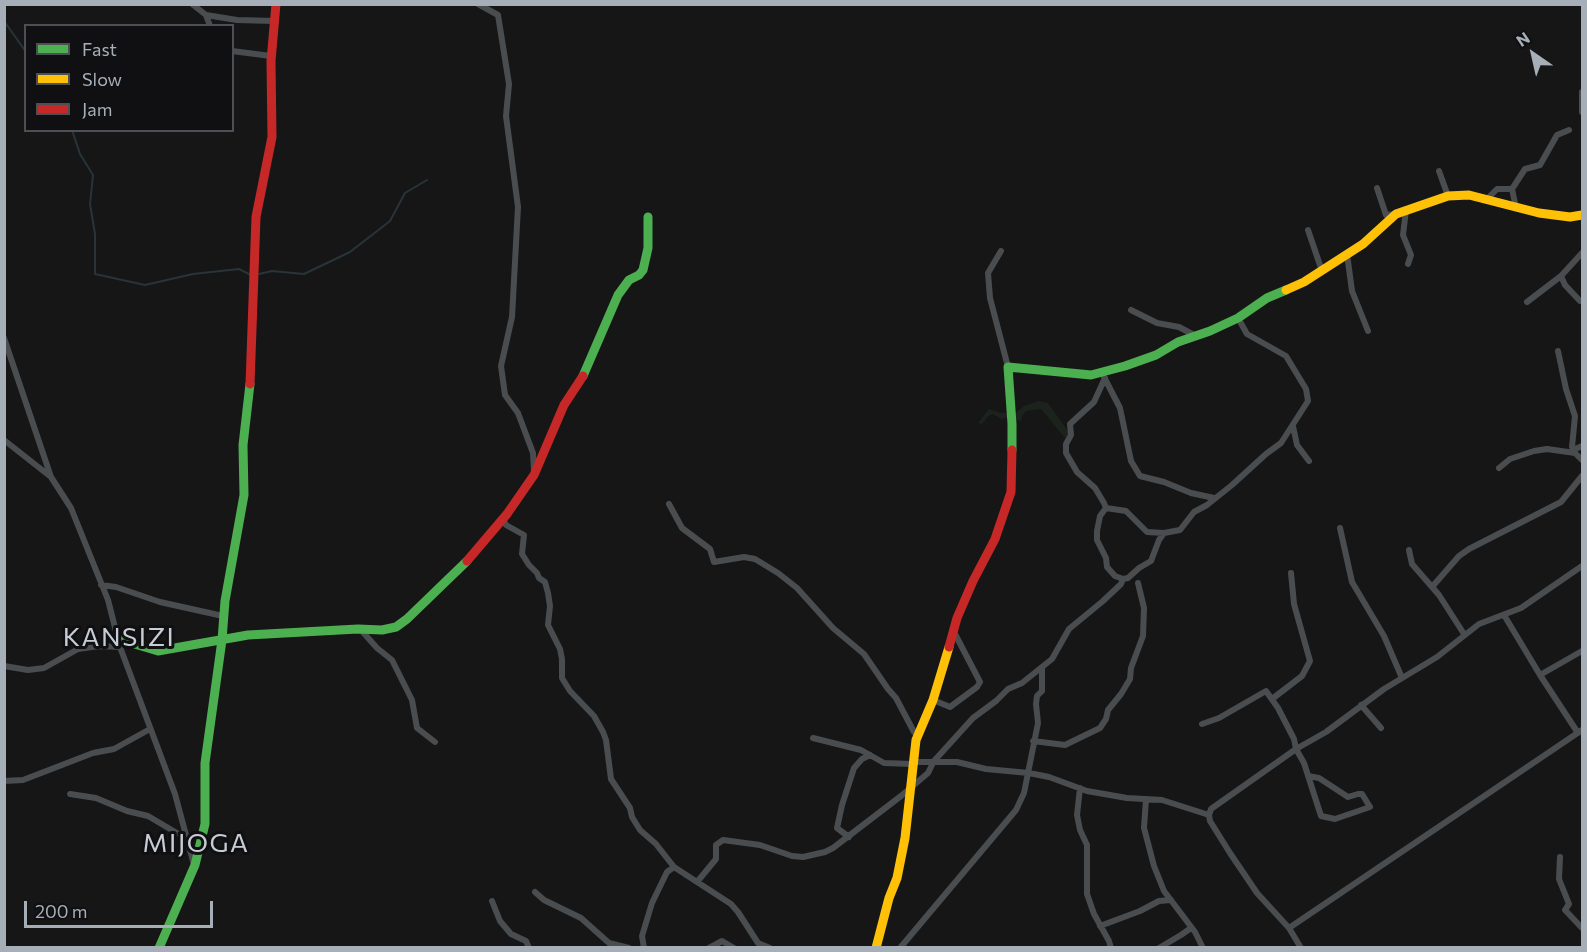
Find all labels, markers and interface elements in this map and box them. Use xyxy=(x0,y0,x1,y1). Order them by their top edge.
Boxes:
legend xyxy=(24,24,234,132)
north arrow xyxy=(1503,24,1563,84)
text: N xyxy=(1512,27,1533,50)
text: Fast xyxy=(82,38,117,60)
text: Slow xyxy=(82,68,122,90)
text: Jam xyxy=(82,98,112,120)
district label: KANSIZI xyxy=(63,621,175,653)
district label: MIJOGA xyxy=(143,827,249,859)
scale bar xyxy=(27,889,216,927)
text: 200 m xyxy=(35,900,88,922)

